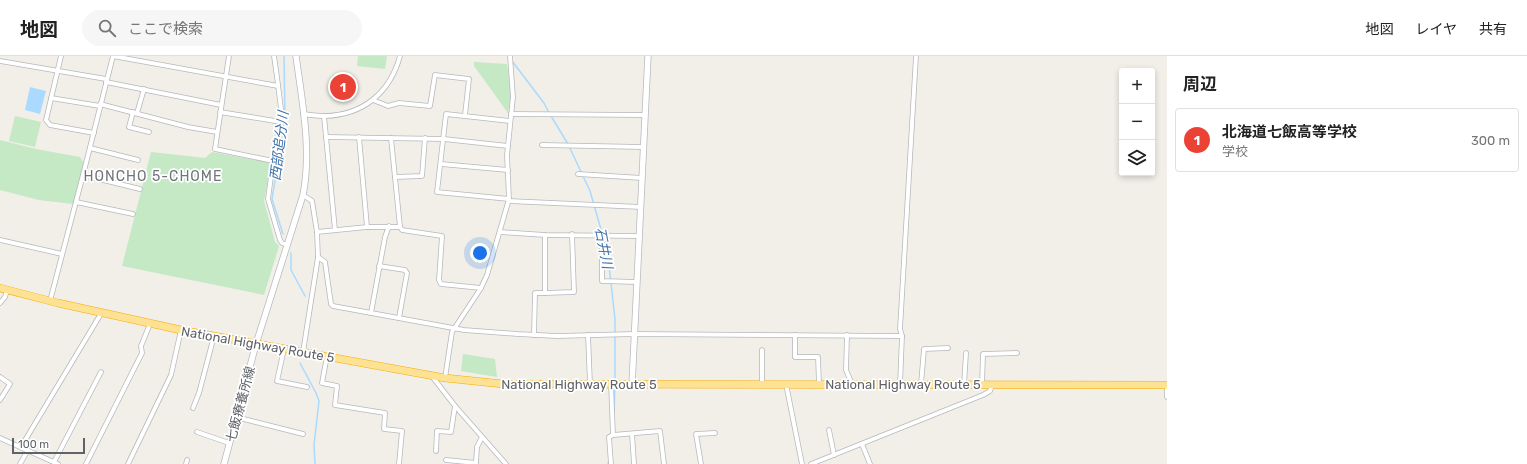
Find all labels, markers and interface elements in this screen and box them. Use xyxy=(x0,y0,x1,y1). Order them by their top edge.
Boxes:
search box xyxy=(82,10,362,46)
icon: search xyxy=(96,17,118,39)
text: 地図 xyxy=(20,18,58,41)
text: ここで検索 xyxy=(128,20,203,38)
text: 地図 xyxy=(1365,21,1393,38)
text: レイヤ xyxy=(1415,21,1457,38)
text: 共有 xyxy=(1479,21,1507,38)
map controls xyxy=(1119,68,1155,176)
button: + xyxy=(1119,68,1155,104)
pin: 1 xyxy=(330,72,356,102)
text: 周辺 xyxy=(1183,74,1217,94)
button: − xyxy=(1119,104,1155,140)
water label: 西部追分川 xyxy=(267,108,292,182)
text: 北海道七飯高等学校 xyxy=(1222,123,1357,141)
text: 1 xyxy=(1194,133,1200,148)
text: 300 m xyxy=(1471,133,1510,148)
button: layers xyxy=(1119,140,1155,176)
text: 学校 xyxy=(1222,144,1248,159)
district label: HONCHO 5-CHOME xyxy=(84,168,222,185)
water label: 石井川 xyxy=(591,226,616,272)
your location xyxy=(470,243,490,263)
street label: National Highway Route 5 xyxy=(180,324,336,366)
street label: 七飯療養所線 xyxy=(223,365,258,444)
street label: National Highway Route 5 xyxy=(501,377,657,393)
street label: National Highway Route 5 xyxy=(825,377,981,393)
scale bar xyxy=(12,436,85,455)
text: 100 m xyxy=(18,438,49,451)

